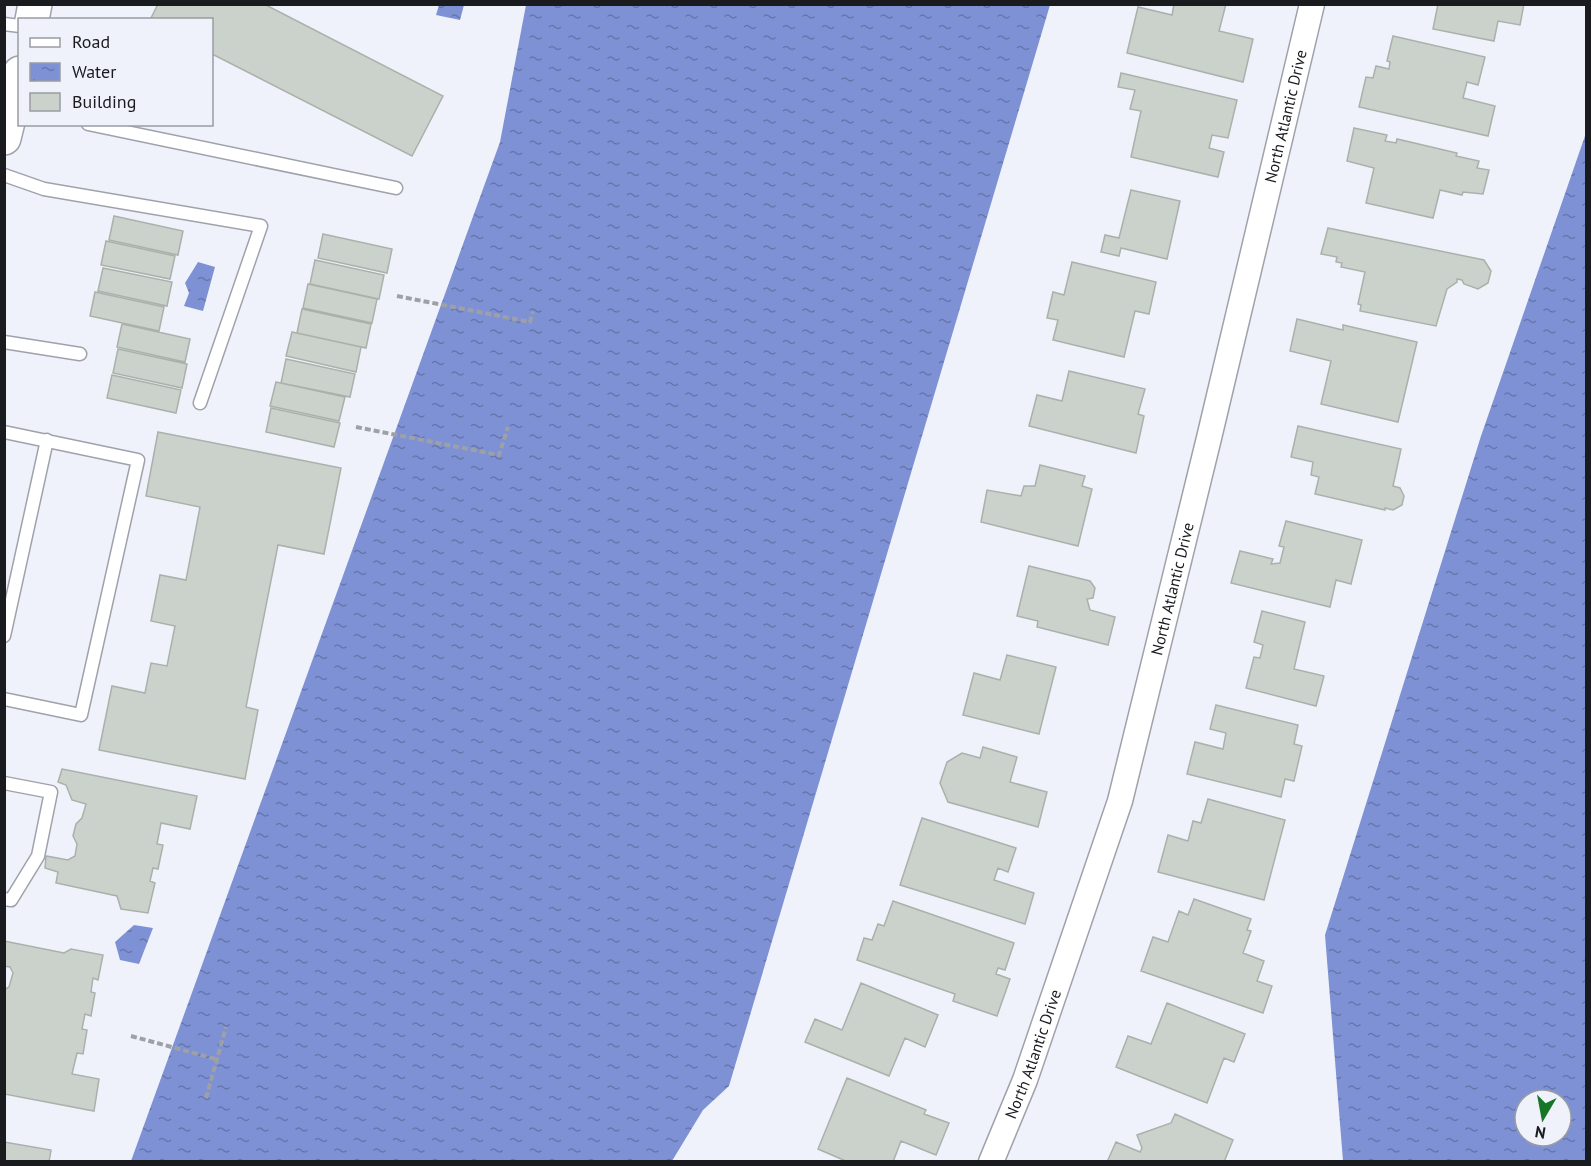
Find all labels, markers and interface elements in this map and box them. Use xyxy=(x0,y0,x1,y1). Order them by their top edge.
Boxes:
legend xyxy=(18,18,213,126)
text: Road xyxy=(72,30,110,53)
street label: North Atlantic Drive xyxy=(1260,48,1311,185)
text: Water xyxy=(72,60,116,83)
text: Building xyxy=(72,90,136,113)
street label: North Atlantic Drive xyxy=(1146,520,1198,657)
street label: North Atlantic Drive xyxy=(1000,987,1065,1121)
north arrow xyxy=(1513,1088,1573,1148)
text: N xyxy=(1533,1122,1547,1144)

